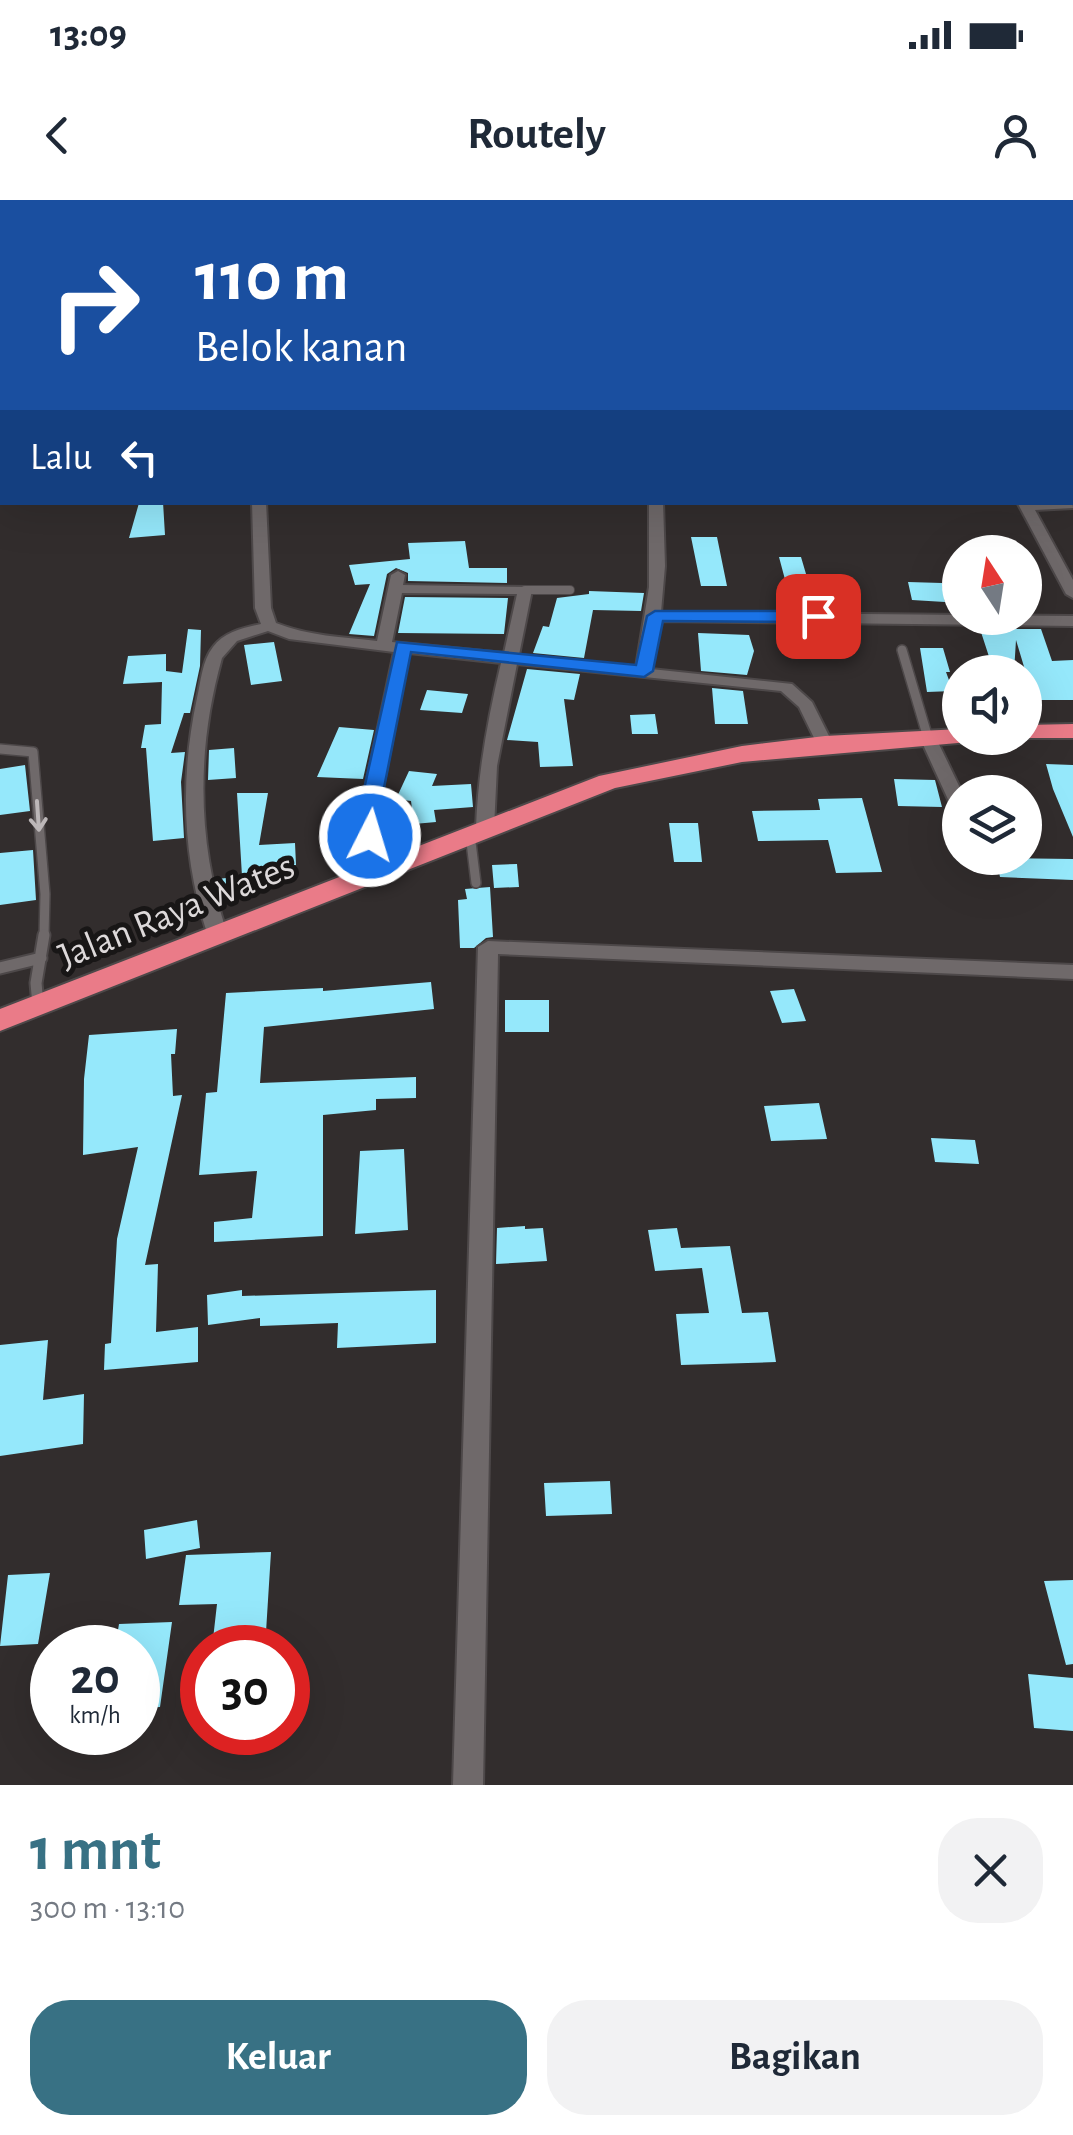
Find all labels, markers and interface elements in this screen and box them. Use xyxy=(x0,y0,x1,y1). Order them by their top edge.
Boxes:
text: 13:09 xyxy=(50,16,127,54)
icon: back xyxy=(30,108,85,163)
icon: person xyxy=(988,108,1043,163)
text: Routely xyxy=(467,112,606,157)
icon: right xyxy=(30,240,160,370)
text: 110 m xyxy=(195,243,349,313)
text: Belok kanan xyxy=(195,325,407,370)
icon: left xyxy=(112,430,167,485)
text: Lalu xyxy=(30,439,92,477)
north arrow xyxy=(942,535,1042,635)
map controls xyxy=(942,535,1042,875)
pin xyxy=(776,574,861,659)
icon: arrive xyxy=(791,589,846,644)
button: sound xyxy=(942,655,1042,755)
button: layers xyxy=(942,775,1042,875)
position arrow xyxy=(318,784,422,888)
one-way arrow xyxy=(28,799,47,831)
street label: Jalan Raya Wates xyxy=(54,847,300,976)
speed limit sign: 30 xyxy=(180,1625,310,1755)
text: 20 xyxy=(70,1653,120,1703)
text: km/h xyxy=(69,1703,121,1728)
button: close xyxy=(938,1818,1043,1923)
text: 1 mnt xyxy=(30,1821,161,1881)
text: 300 m · 13:10 xyxy=(30,1892,185,1924)
button: Keluar xyxy=(30,2000,527,2115)
button: Bagikan xyxy=(547,2000,1043,2115)

